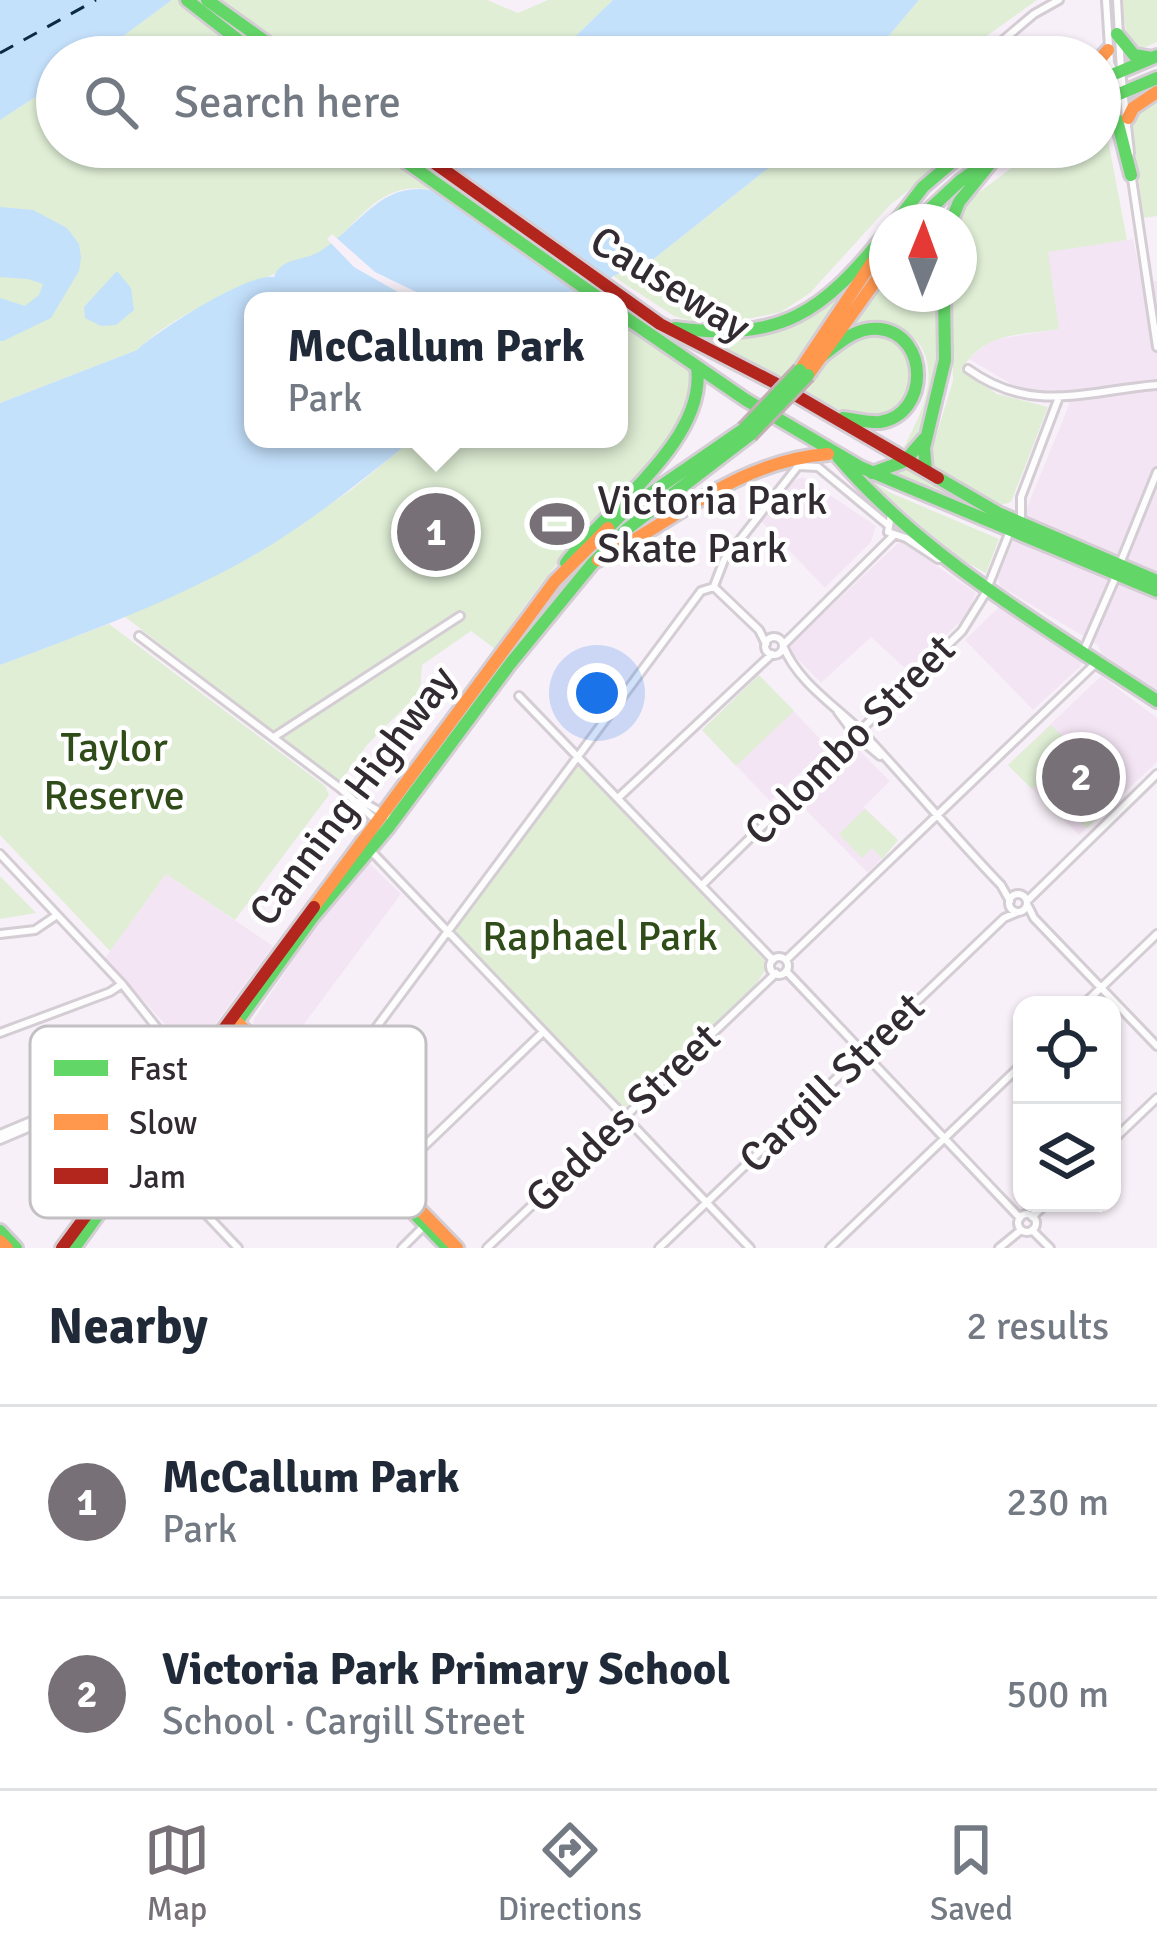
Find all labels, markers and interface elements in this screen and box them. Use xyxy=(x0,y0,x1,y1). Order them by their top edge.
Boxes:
search box xyxy=(36,36,1121,168)
icon: search xyxy=(78,69,144,135)
text: Search here xyxy=(174,75,401,130)
north arrow xyxy=(869,204,977,312)
street label: Causeway xyxy=(581,215,760,353)
popup xyxy=(244,292,628,448)
text: McCallum Park xyxy=(287,319,585,374)
text: Park xyxy=(287,374,362,422)
place label: Victoria Park Skate Park xyxy=(597,475,827,574)
pin: 1 xyxy=(397,487,475,577)
sports icon: Victoria Park Skate Park xyxy=(528,495,586,553)
street label: Colombo Street xyxy=(734,624,966,856)
street label: Canning Highway xyxy=(239,656,468,936)
your location xyxy=(567,663,627,723)
park label: Taylor Reserve xyxy=(43,722,185,821)
pin: 2 xyxy=(1042,732,1120,822)
park label: Raphael Park xyxy=(482,911,718,962)
street label: Cargill Street xyxy=(729,982,935,1184)
map controls xyxy=(1013,996,1121,1212)
button: locate xyxy=(1013,996,1121,1104)
street label: Geddes Street xyxy=(515,1013,731,1223)
legend xyxy=(30,1026,426,1218)
text: Fast xyxy=(129,1049,188,1090)
text: Slow xyxy=(129,1103,198,1144)
button: layers xyxy=(1013,1104,1121,1212)
text: Jam xyxy=(129,1157,186,1198)
text: Nearby xyxy=(48,1295,208,1358)
text: 2 results xyxy=(966,1302,1109,1350)
text: McCallum Park xyxy=(162,1450,459,1505)
text: 1 xyxy=(76,1478,98,1526)
text: 230 m xyxy=(1006,1478,1109,1526)
text: Park xyxy=(162,1505,237,1553)
text: Victoria Park Primary School xyxy=(162,1642,730,1697)
text: 2 xyxy=(76,1670,98,1718)
text: 500 m xyxy=(1006,1670,1109,1718)
text: School · Cargill Street xyxy=(162,1697,525,1745)
tab: Map xyxy=(144,1817,210,1930)
tab: Directions xyxy=(498,1817,642,1930)
tab: Saved xyxy=(930,1817,1013,1930)

